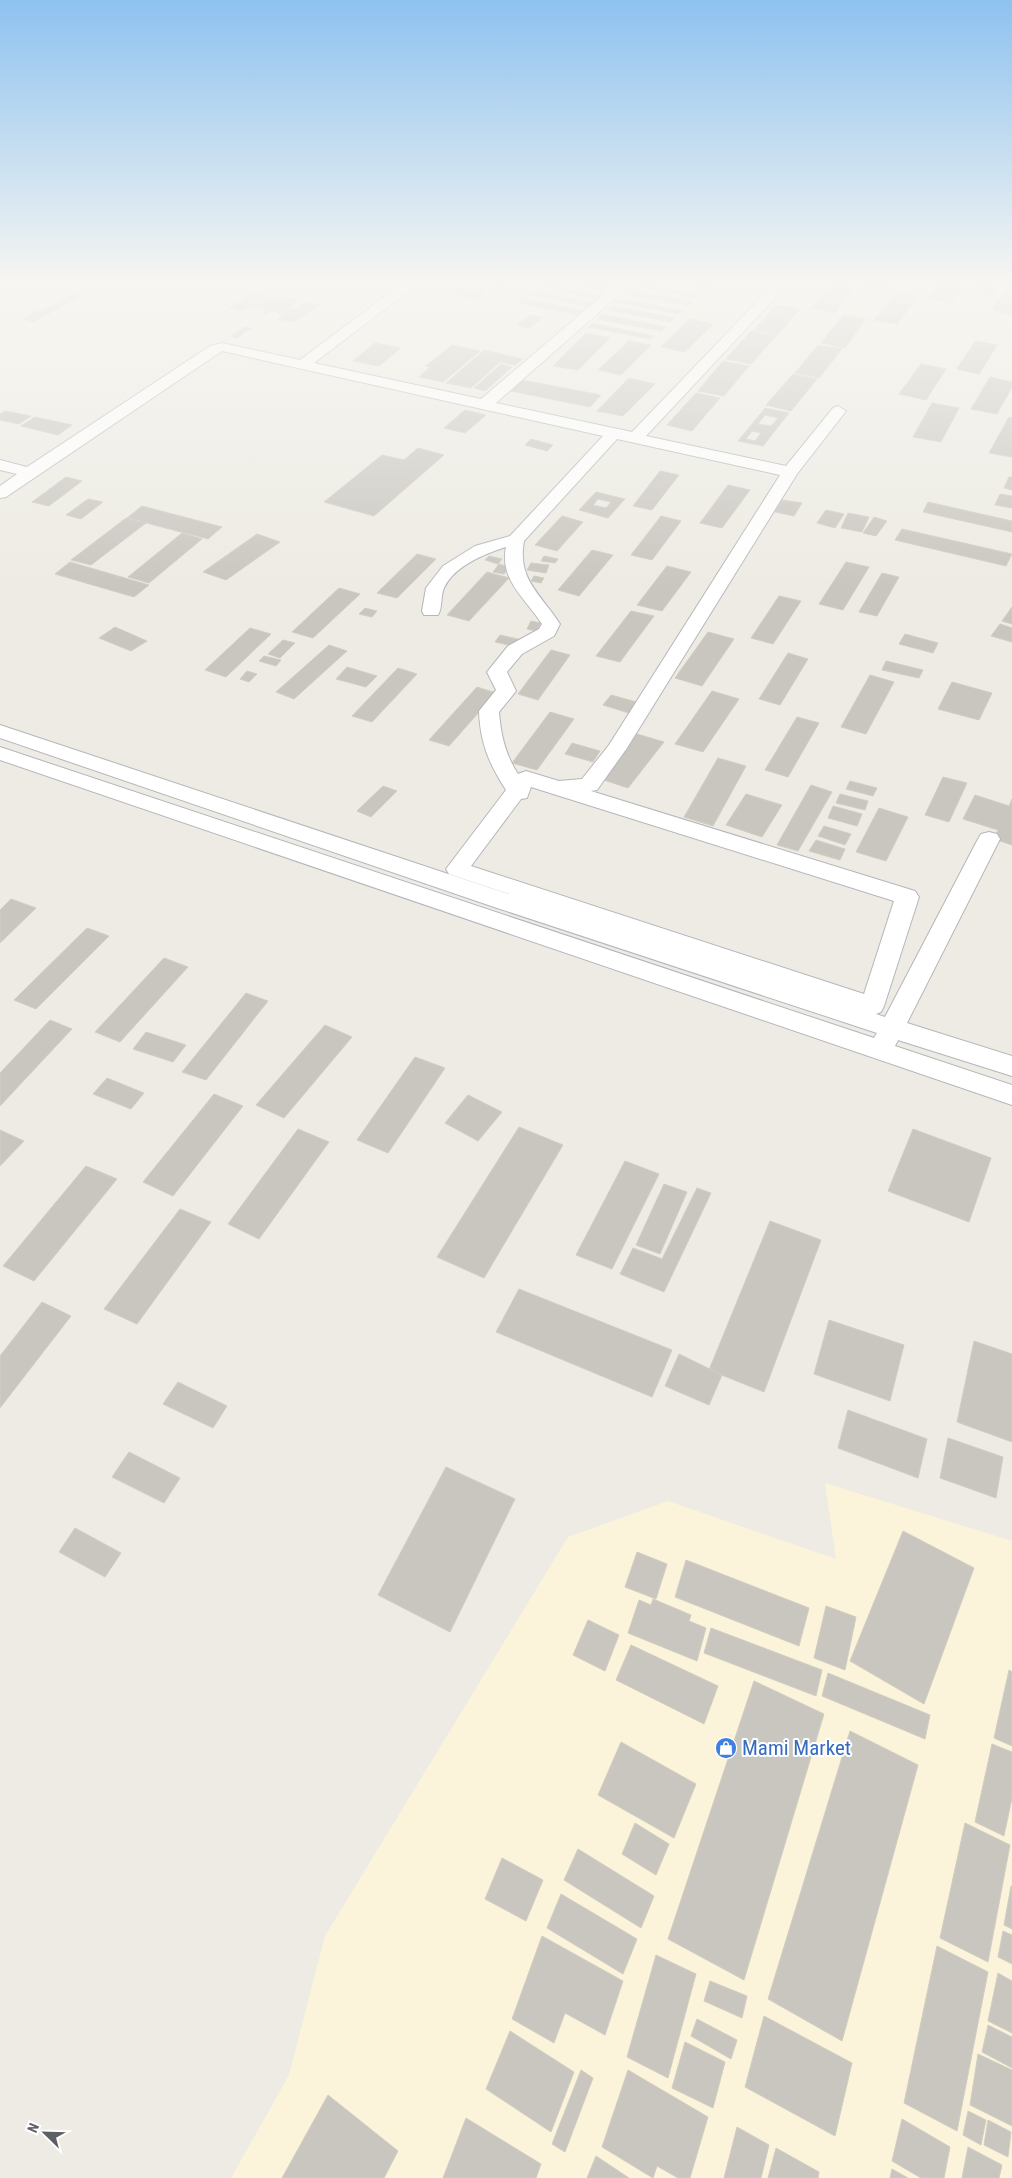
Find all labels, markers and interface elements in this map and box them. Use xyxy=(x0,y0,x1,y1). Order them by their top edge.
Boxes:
shop icon: Mami Market xyxy=(714,1736,738,1760)
place label: Mami Market xyxy=(742,1736,851,1760)
north arrow xyxy=(20,2108,70,2158)
text: N xyxy=(24,2121,42,2135)

